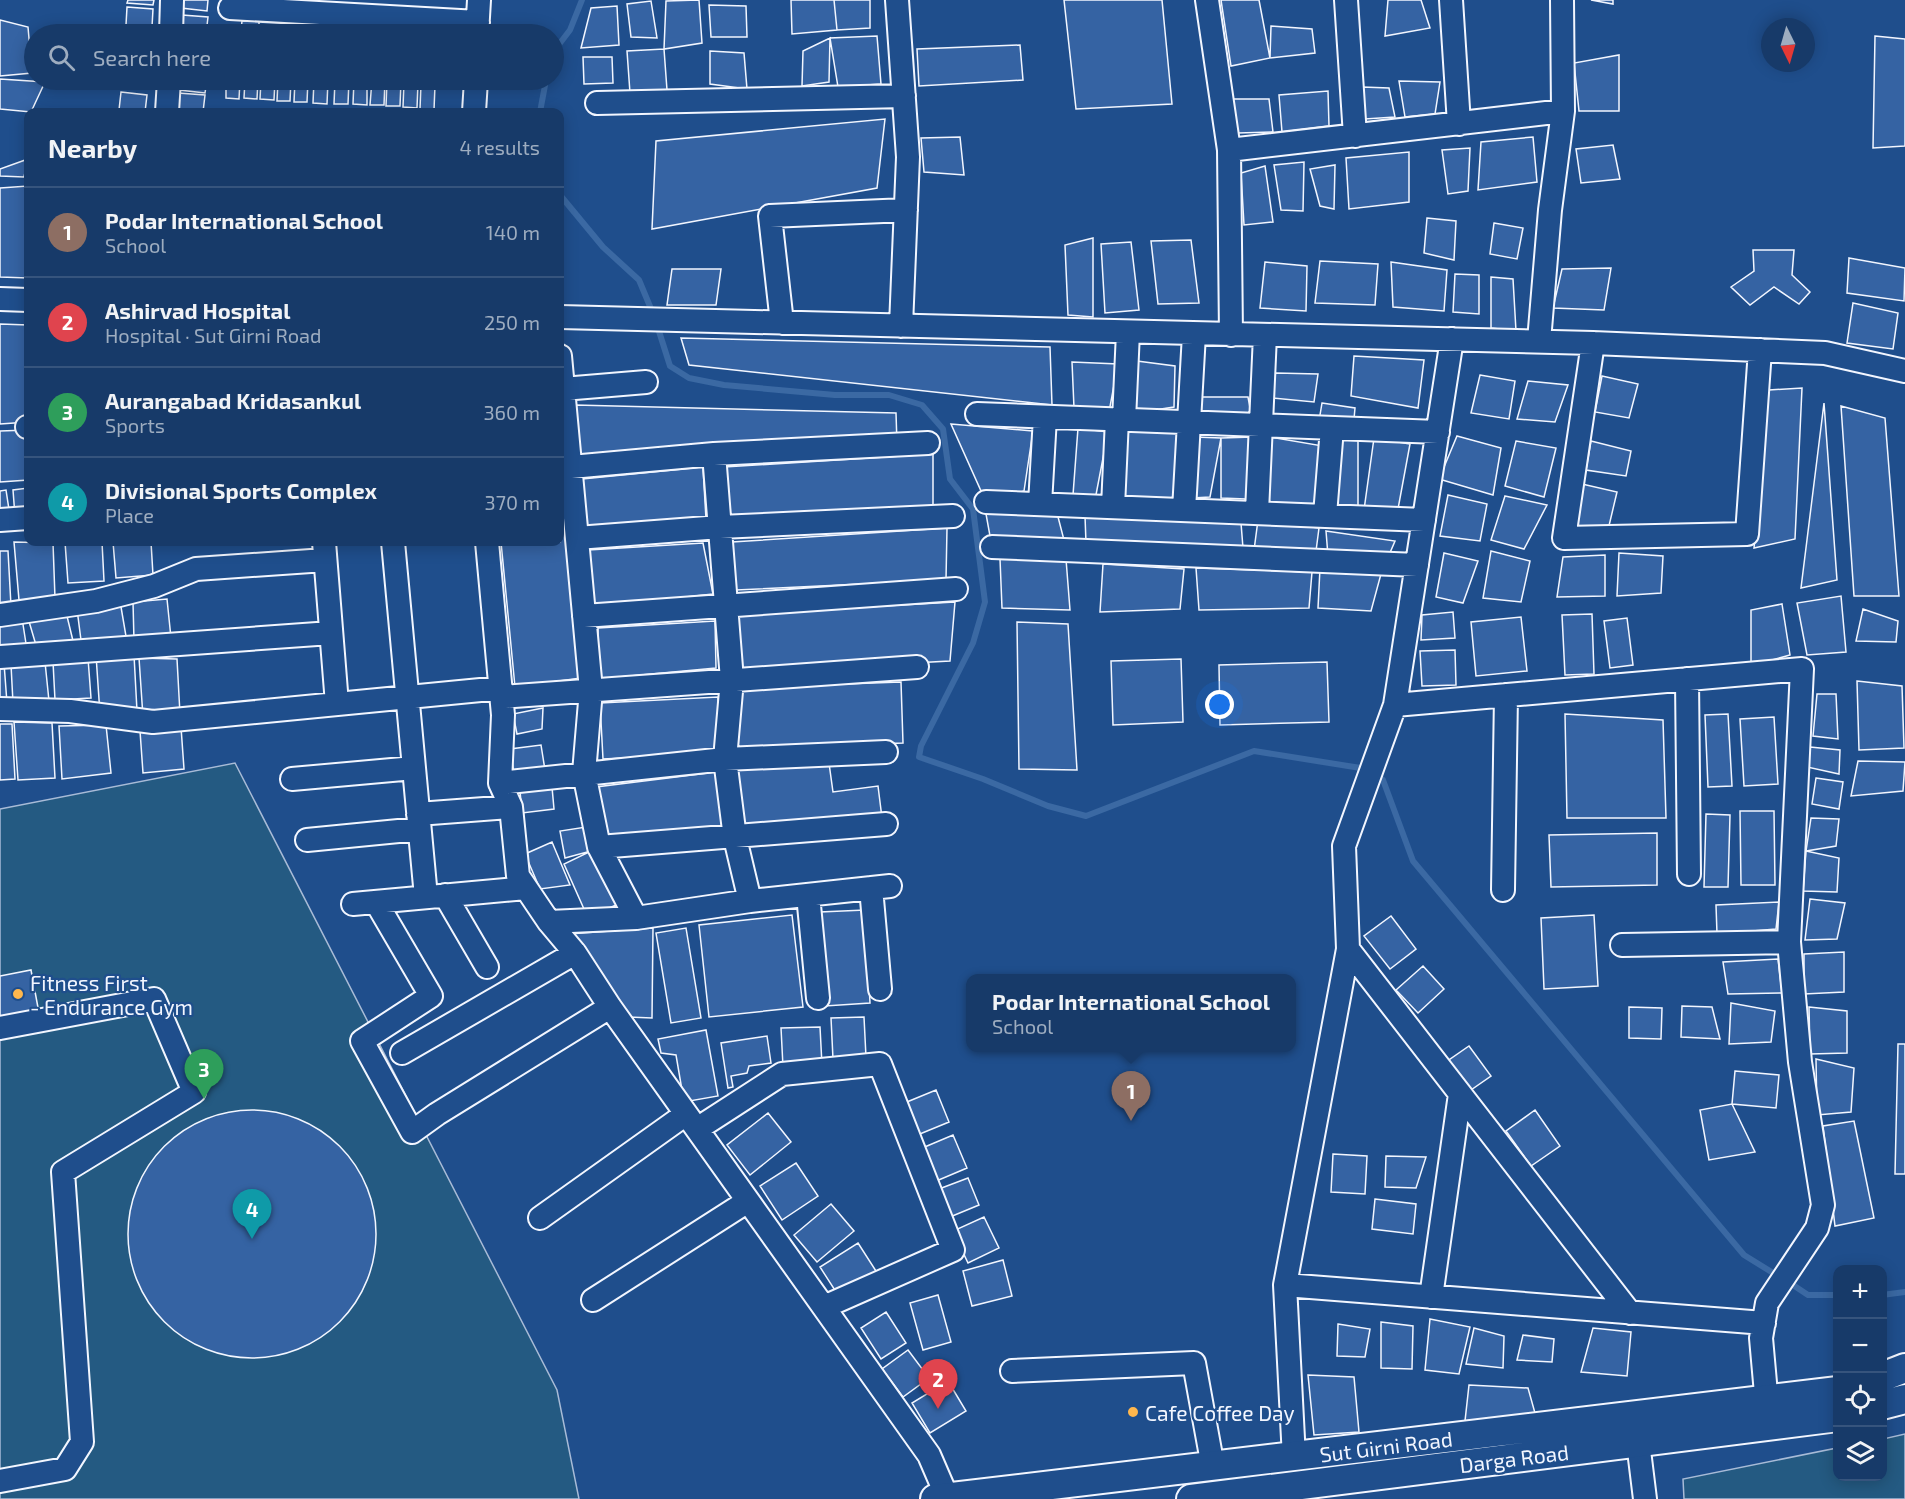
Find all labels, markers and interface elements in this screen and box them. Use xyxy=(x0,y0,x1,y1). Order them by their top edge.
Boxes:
north arrow xyxy=(1761,18,1815,72)
search box xyxy=(24,24,564,90)
icon: search xyxy=(45,41,78,74)
text: Search here xyxy=(93,44,211,70)
text: Nearby xyxy=(48,132,137,163)
text: 4 results xyxy=(460,135,540,159)
text: Podar International School xyxy=(105,207,383,233)
text: 1 xyxy=(63,220,72,244)
text: 140 m xyxy=(486,220,540,244)
text: School xyxy=(105,233,166,257)
text: Ashirvad Hospital xyxy=(105,297,290,323)
text: 2 xyxy=(62,310,73,334)
text: 250 m xyxy=(484,310,540,334)
text: Hospital · Sut Girni Road xyxy=(105,323,321,347)
text: Aurangabad Kridasankul xyxy=(105,387,361,413)
text: 3 xyxy=(62,400,73,424)
text: 360 m xyxy=(483,400,540,424)
text: Sports xyxy=(105,413,165,437)
text: Divisional Sports Complex xyxy=(105,477,377,503)
text: 4 xyxy=(61,490,74,514)
text: 370 m xyxy=(485,490,540,514)
text: Place xyxy=(105,503,154,527)
your location xyxy=(1205,690,1234,719)
place label: Fitness First - Endurance Gym xyxy=(30,970,193,1019)
popup xyxy=(966,974,1296,1052)
marker: Fitness First - Endurance Gym xyxy=(11,987,25,1001)
text: Podar International School xyxy=(992,988,1270,1014)
text: School xyxy=(992,1014,1053,1038)
pin: 3 xyxy=(184,1050,224,1099)
pin: 1 xyxy=(1112,1072,1150,1121)
pin: 4 xyxy=(232,1190,272,1239)
map controls xyxy=(1833,1265,1887,1481)
button: + xyxy=(1833,1265,1887,1319)
button: − xyxy=(1833,1319,1887,1373)
pin: 2 xyxy=(918,1360,958,1409)
button: locate xyxy=(1833,1373,1887,1427)
place label: Cafe Coffee Day xyxy=(1145,1400,1295,1425)
marker: Cafe Coffee Day xyxy=(1126,1405,1140,1419)
street label: Sut Girni Road xyxy=(1318,1425,1454,1467)
button: layers xyxy=(1833,1427,1887,1481)
street label: Darga Road xyxy=(1458,1439,1570,1477)

